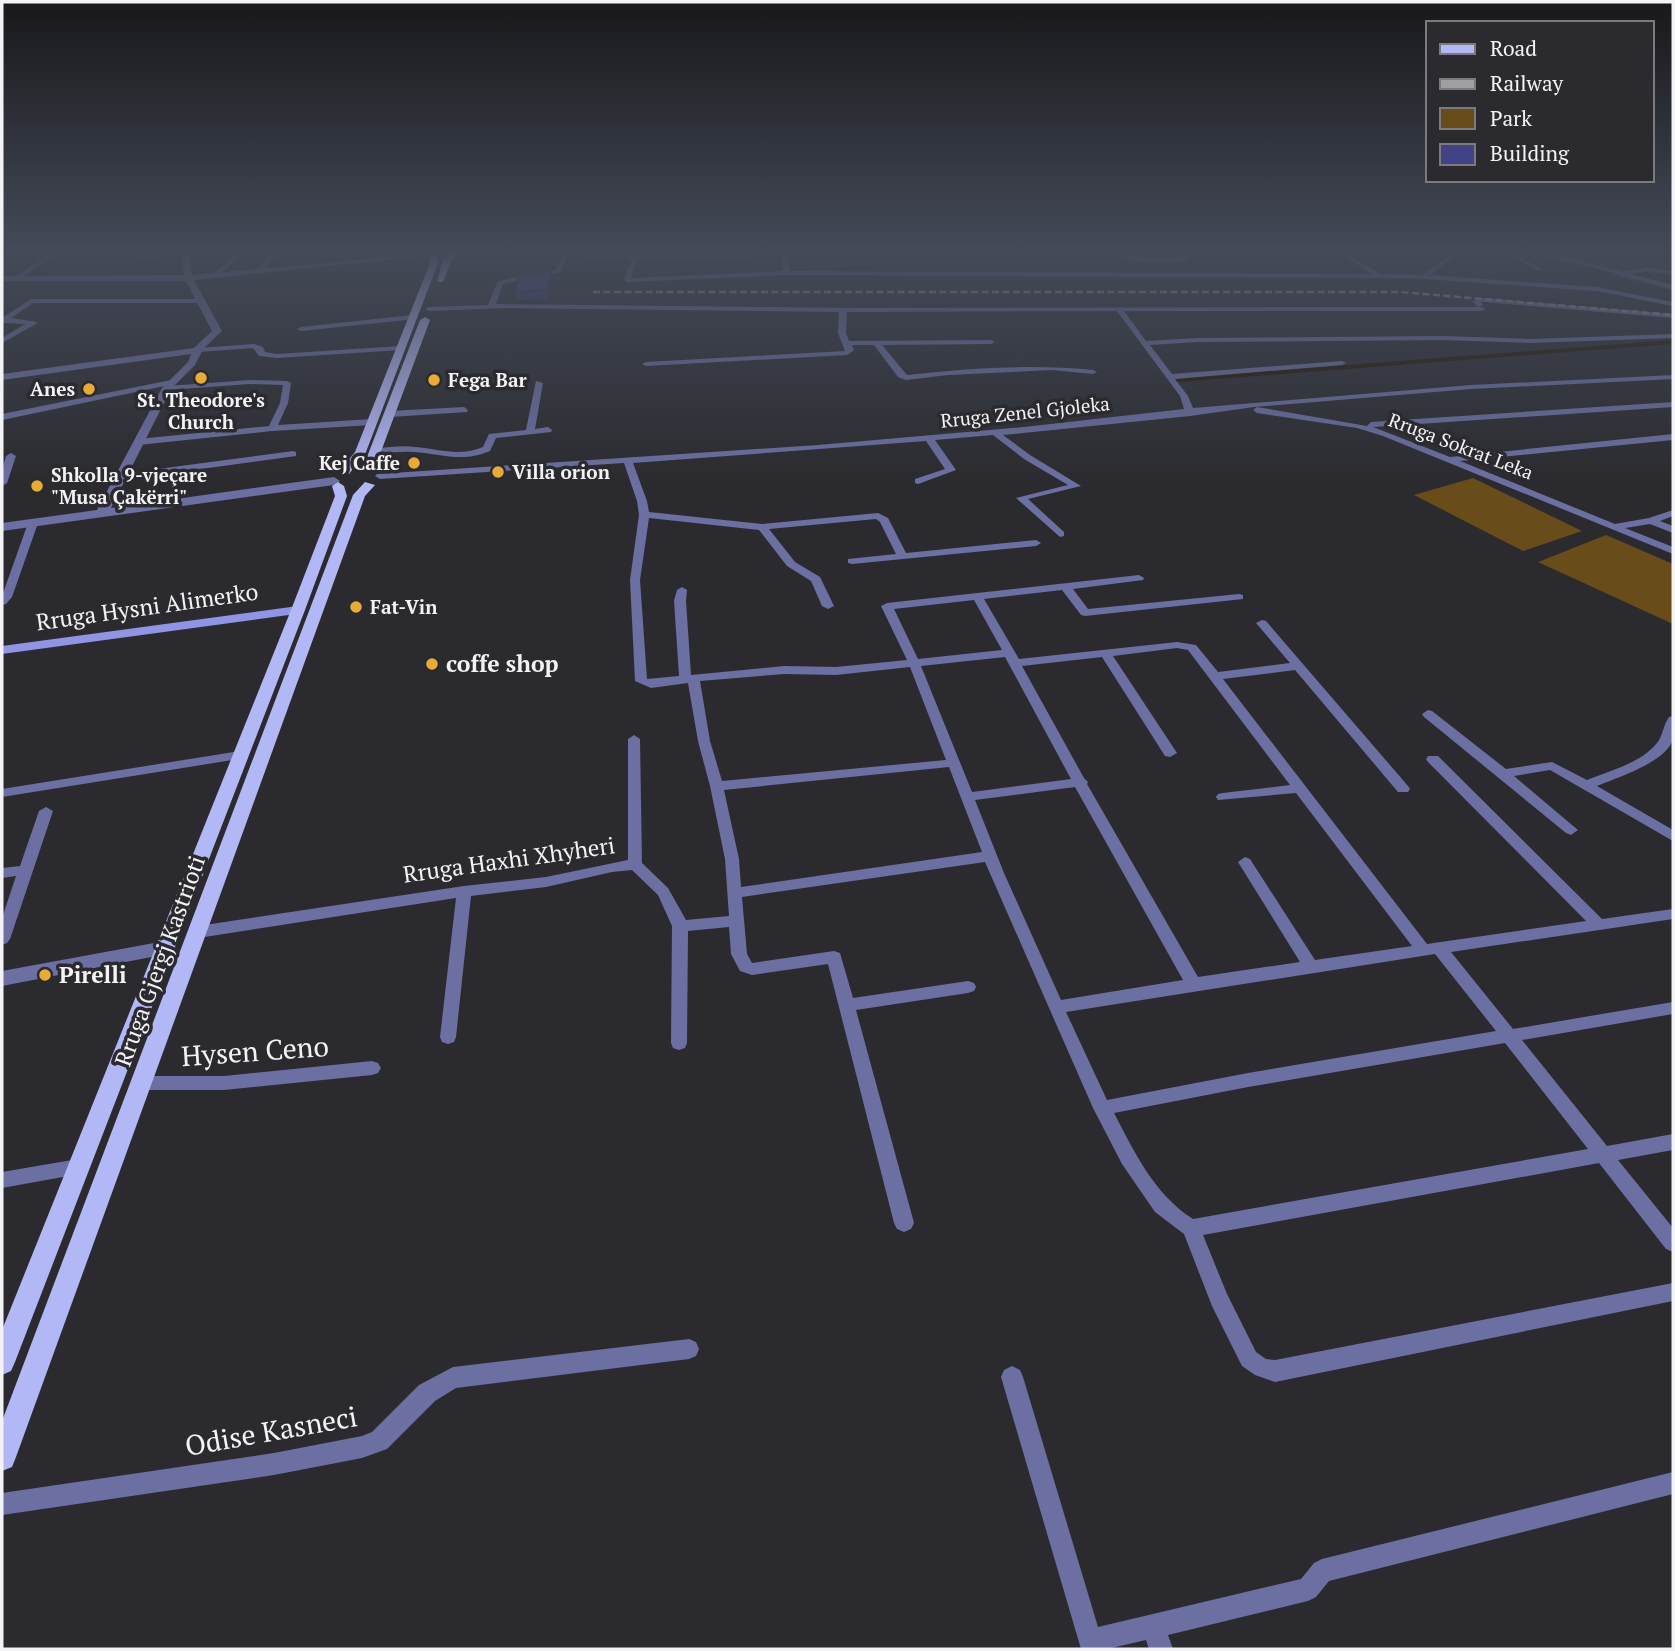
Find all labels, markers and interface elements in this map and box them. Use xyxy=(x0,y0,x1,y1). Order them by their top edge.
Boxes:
legend xyxy=(1426,21,1654,182)
text: Road xyxy=(1490,34,1537,62)
text: Railway xyxy=(1490,69,1564,97)
text: Park xyxy=(1490,104,1532,132)
text: Building xyxy=(1490,139,1570,167)
place label: Fega Bar xyxy=(448,367,527,392)
marker: St. Theodore's Church xyxy=(193,370,209,386)
marker: Fega Bar xyxy=(426,372,442,388)
place label: Anes xyxy=(30,376,75,401)
marker: Anes xyxy=(81,381,97,397)
place label: St. Theodore's Church xyxy=(137,387,265,434)
street label: Rruga Zenel Gjoleka xyxy=(939,390,1111,433)
street label: Rruga Sokrat Leka xyxy=(1385,406,1537,485)
place label: Kej Caffe xyxy=(319,450,400,475)
marker: Kej Caffe xyxy=(406,455,422,471)
place label: Villa orion xyxy=(512,459,611,484)
place label: Shkolla 9-vjeçare "Musa Çakërri" xyxy=(51,462,207,510)
marker: Villa orion xyxy=(490,464,506,480)
marker: Shkolla 9-vjeçare "Musa Çakërri" xyxy=(29,478,45,494)
street label: Rruga Hysni Alimerko xyxy=(34,576,260,637)
place label: Fat-Vin xyxy=(370,594,438,619)
marker: Fat-Vin xyxy=(348,599,364,615)
place label: coffe shop xyxy=(446,648,559,679)
marker: coffe shop xyxy=(424,656,440,672)
street label: Rruga Haxhi Xhyheri xyxy=(401,829,617,890)
street label: Rruga Gjergj Kastrioti xyxy=(107,851,212,1070)
place label: Pirelli xyxy=(59,959,127,990)
marker: Pirelli xyxy=(37,967,53,983)
street label: Hysen Ceno xyxy=(180,1027,330,1074)
street label: Odise Kasneci xyxy=(182,1397,360,1464)

